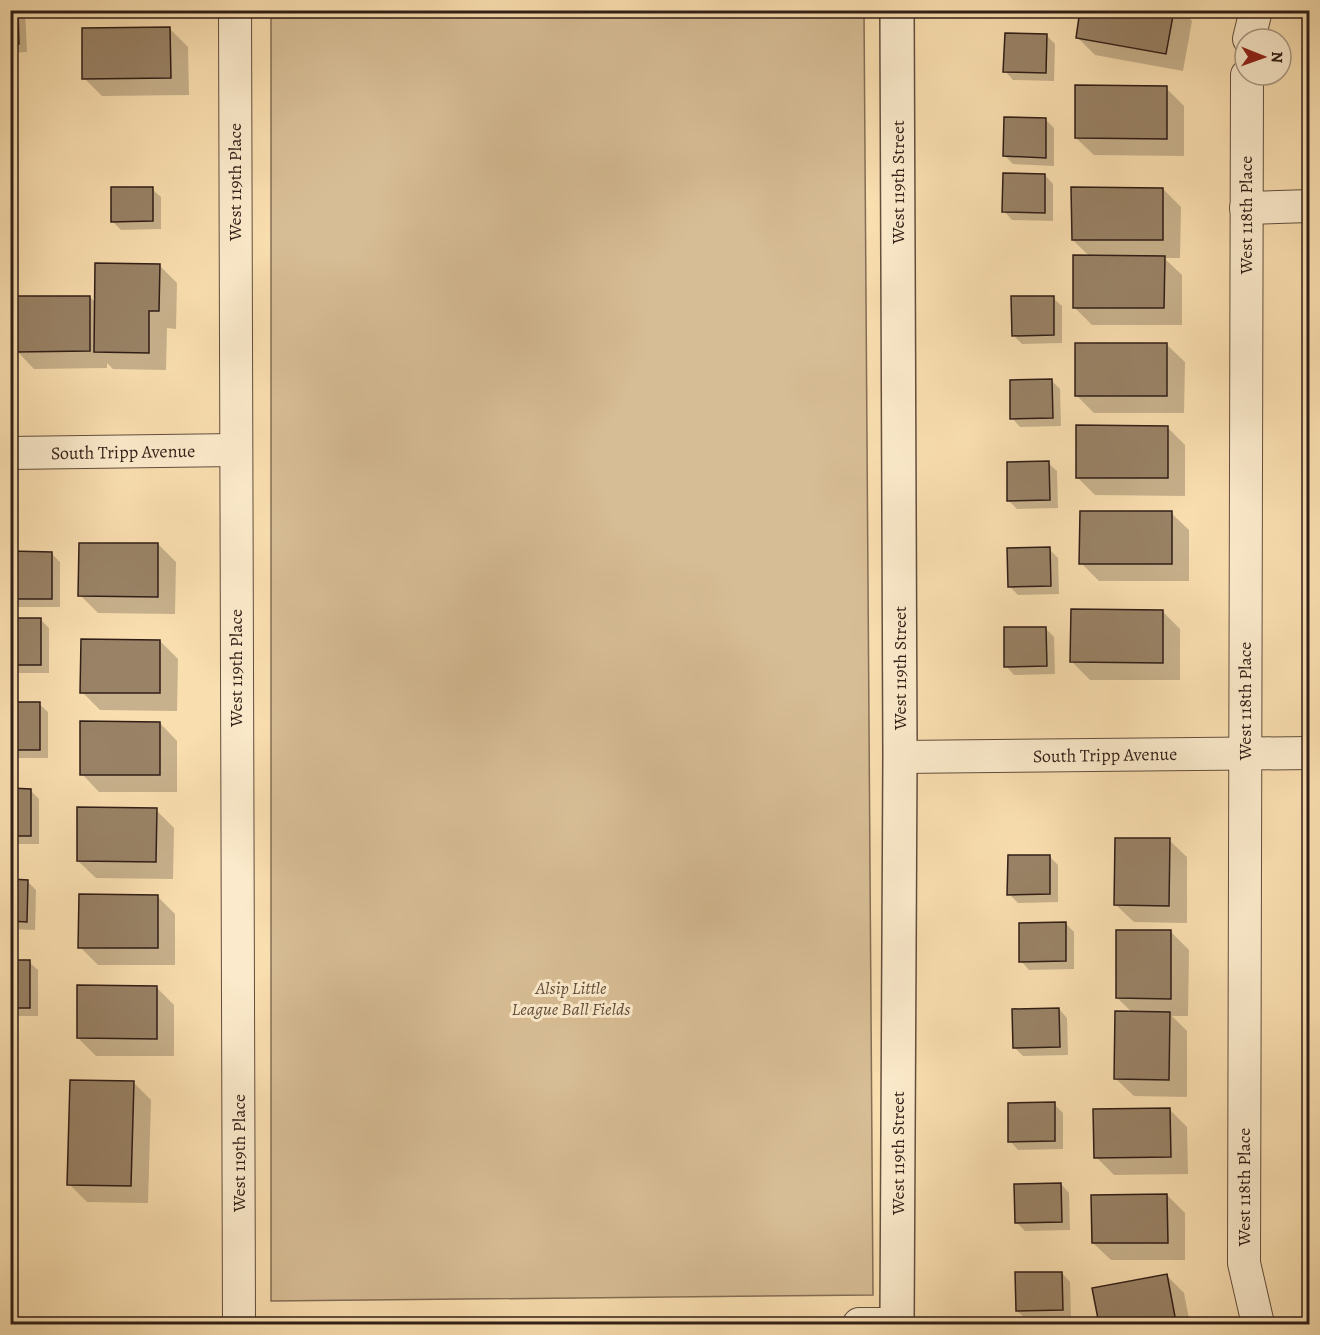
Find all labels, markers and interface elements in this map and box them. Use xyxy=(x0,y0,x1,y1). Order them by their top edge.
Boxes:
north arrow xyxy=(1233,27,1293,87)
text: N xyxy=(1266,51,1288,64)
street label: West 119th Street xyxy=(886,120,910,245)
street label: West 119th Place xyxy=(223,123,247,242)
street label: West 118th Place xyxy=(1234,156,1258,275)
street label: South Tripp Avenue xyxy=(51,439,195,465)
street label: West 119th Street xyxy=(888,606,912,731)
street label: West 119th Place xyxy=(224,609,248,728)
street label: West 118th Place xyxy=(1233,642,1257,761)
street label: South Tripp Avenue xyxy=(1033,742,1177,768)
park label: Alsip Little League Ball Fields xyxy=(512,976,630,1021)
street label: West 119th Street xyxy=(886,1091,910,1216)
street label: West 119th Place xyxy=(227,1094,251,1213)
street label: West 118th Place xyxy=(1232,1128,1256,1247)

